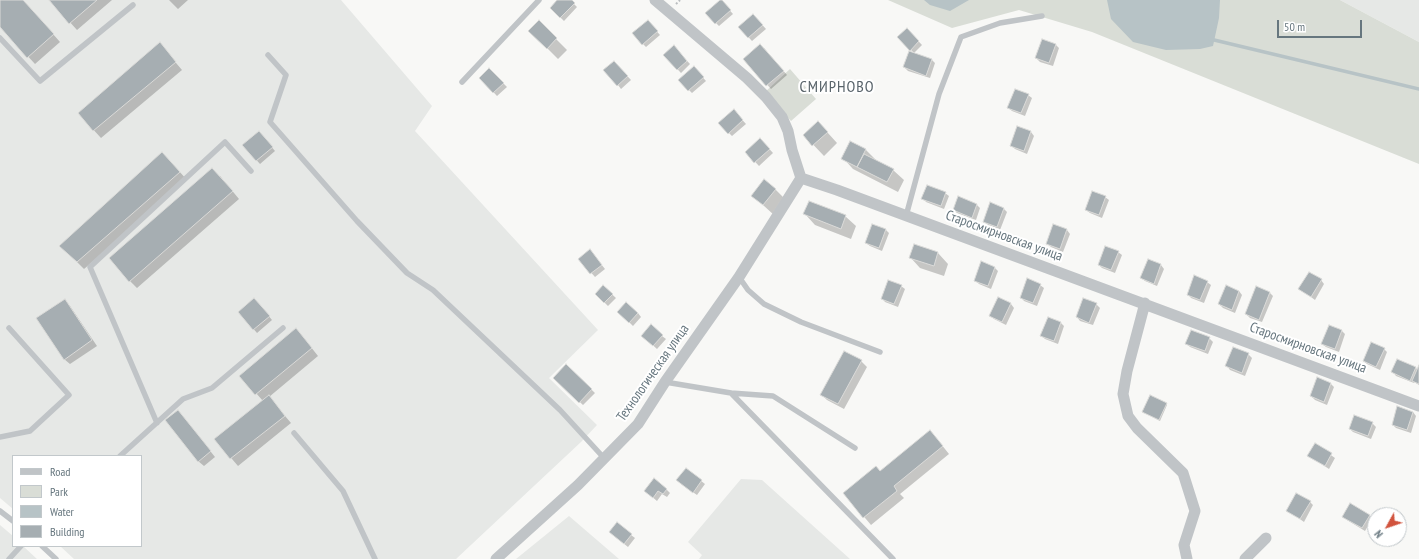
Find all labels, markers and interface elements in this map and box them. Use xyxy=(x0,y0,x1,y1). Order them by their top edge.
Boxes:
scale bar xyxy=(1279,12,1364,38)
text: 50 m xyxy=(1284,19,1305,34)
district label: СМИРНОВО xyxy=(799,77,875,97)
street label: Старосмирновская улица xyxy=(943,207,1065,265)
street label: Старосмирновская улица xyxy=(1247,319,1369,377)
street label: Технологическая улица xyxy=(613,321,693,425)
legend xyxy=(12,455,142,547)
text: Road xyxy=(50,464,70,479)
text: Park xyxy=(50,484,68,499)
text: Water xyxy=(50,504,74,519)
north arrow xyxy=(1367,507,1407,547)
text: Building xyxy=(50,524,85,539)
text: N xyxy=(1371,527,1386,541)

